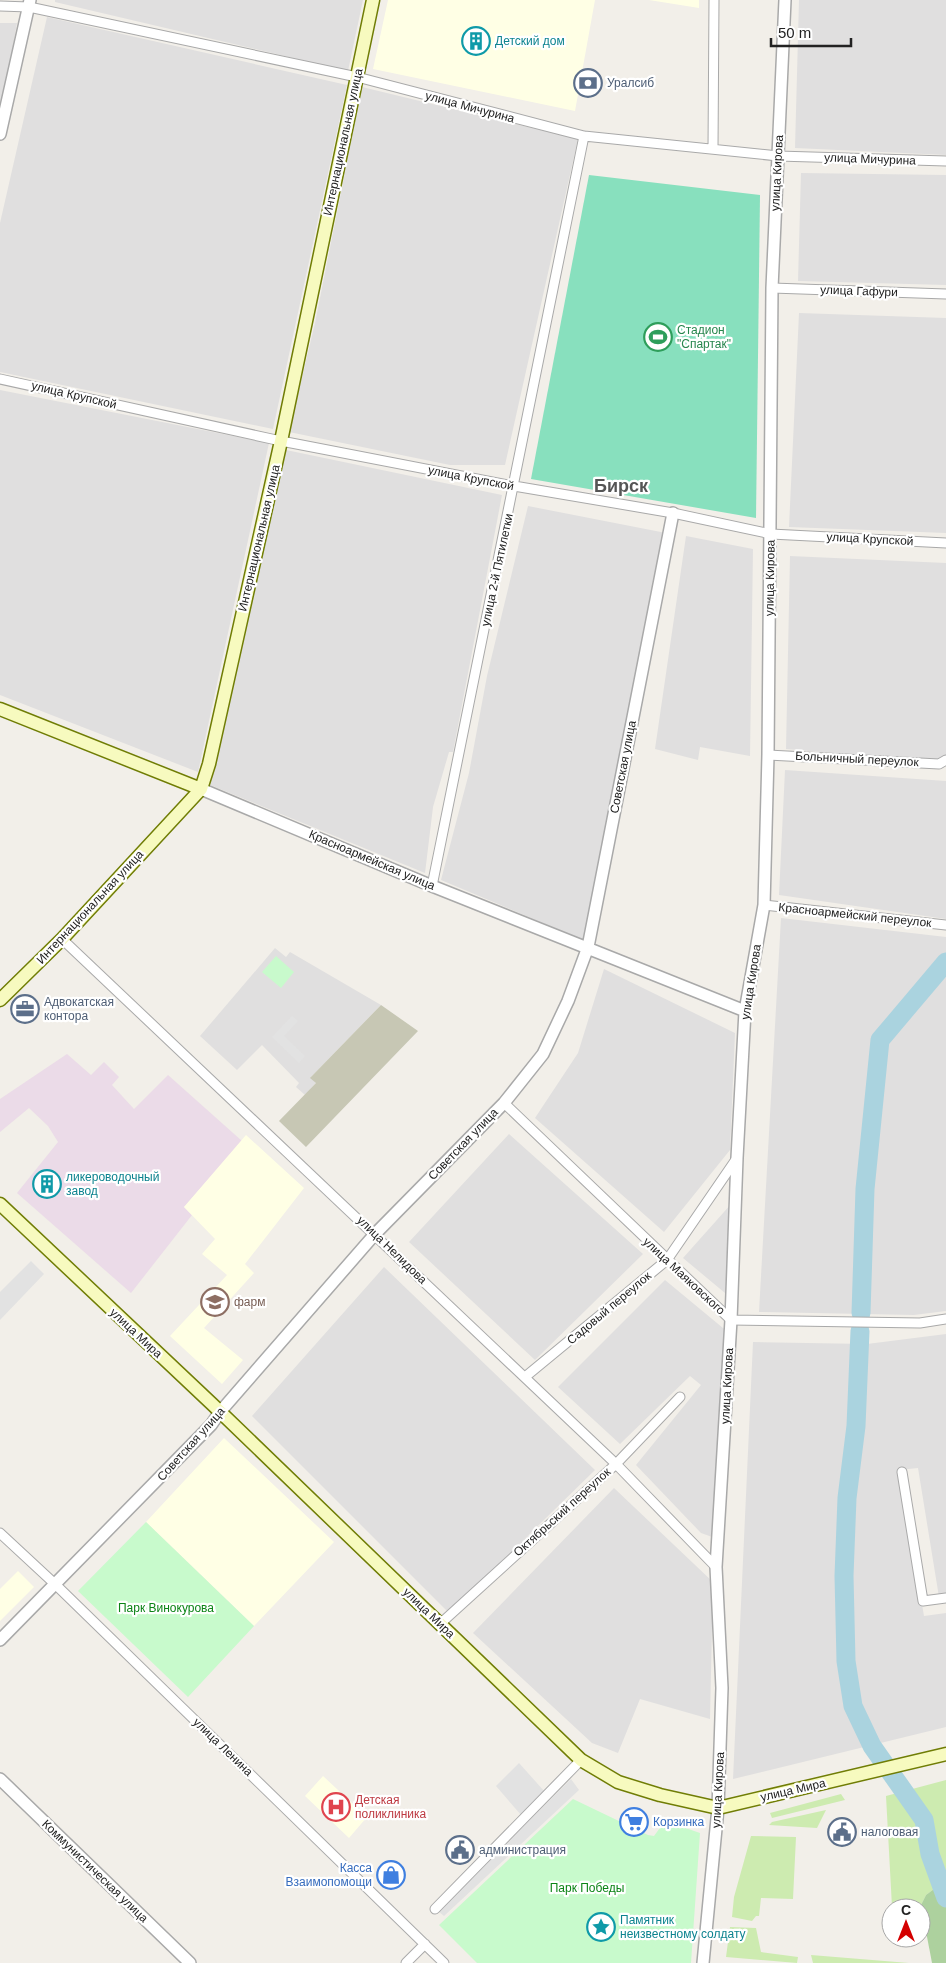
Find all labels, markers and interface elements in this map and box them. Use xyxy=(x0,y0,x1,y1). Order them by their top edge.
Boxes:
scale bar xyxy=(771,15,851,47)
text: 50 m xyxy=(778,24,811,41)
building icon: Детский дом xyxy=(461,26,491,56)
place label: Детский дом xyxy=(495,34,565,48)
street label: Интернациональная улица xyxy=(321,67,366,217)
bank icon: Уралсиб xyxy=(573,68,603,98)
place label: Уралсиб xyxy=(607,76,654,90)
street label: улица Мичурина xyxy=(424,88,516,126)
street label: улица Кирова xyxy=(768,134,786,211)
street label: улица Мичурина xyxy=(824,150,916,168)
street label: улица Гафури xyxy=(820,283,898,299)
sports icon: Стадион "Спартак" xyxy=(643,322,673,352)
place label: Стадион "Спартак" xyxy=(677,323,731,351)
street label: улица Крупской xyxy=(30,378,118,412)
street label: Интернациональная улица xyxy=(235,463,283,613)
street label: улица Крупской xyxy=(427,463,515,493)
district label: Бирск xyxy=(594,476,649,496)
street label: улица 2-й Пятилетки xyxy=(478,512,516,628)
street label: улица Крупской xyxy=(826,530,914,548)
street label: улица Кирова xyxy=(762,539,778,616)
street label: Советская улица xyxy=(607,719,639,815)
street label: Больничный переулок xyxy=(795,749,920,769)
street label: Красноармейская улица xyxy=(307,827,437,893)
street label: Интернациональная улица xyxy=(34,847,147,967)
street label: Красноармейский переулок xyxy=(778,900,933,930)
street label: улица Кирова xyxy=(738,943,764,1021)
office icon: Адвокатская контора xyxy=(10,994,40,1024)
place label: Адвокатская контора xyxy=(44,995,114,1023)
street label: Советская улица xyxy=(425,1105,501,1183)
building icon: ликероводочный завод xyxy=(32,1169,62,1199)
place label: ликероводочный завод xyxy=(66,1170,159,1198)
street label: улица Нелидова xyxy=(354,1213,430,1287)
street label: улица Маяковского xyxy=(640,1234,728,1318)
street label: Садовый переулок xyxy=(564,1268,654,1347)
school or university icon: фарм xyxy=(200,1287,230,1317)
place label: фарм xyxy=(234,1295,265,1309)
street label: улица Мира xyxy=(107,1305,165,1361)
street label: улица Кирова xyxy=(718,1347,736,1424)
street label: Советская улица xyxy=(154,1404,228,1484)
street label: Октябрьский переулок xyxy=(511,1464,614,1559)
street label: улица Мира xyxy=(400,1585,458,1641)
park label: Парк Винокурова xyxy=(118,1601,214,1615)
street label: улица Ленина xyxy=(190,1715,256,1779)
street label: улица Кирова xyxy=(709,1751,727,1828)
street label: улица Мира xyxy=(759,1776,827,1804)
hospital icon: Детская поликлиника xyxy=(321,1792,351,1822)
place label: Детская поликлиника xyxy=(355,1793,427,1821)
supermarket icon: Корзинка xyxy=(619,1807,649,1837)
place label: Корзинка xyxy=(653,1815,705,1829)
street label: Коммунистическая улица xyxy=(39,1817,151,1925)
public building icon: налоговая xyxy=(827,1817,857,1847)
place label: налоговая xyxy=(861,1825,918,1839)
public building icon: администрация xyxy=(445,1835,475,1865)
place label: администрация xyxy=(479,1843,566,1857)
shop icon: Касса Взаимопомощи xyxy=(376,1860,406,1890)
place label: Касса Взаимопомощи xyxy=(286,1861,372,1889)
park label: Парк Победы xyxy=(550,1881,624,1895)
north arrow xyxy=(881,1898,931,1948)
text: С xyxy=(901,1902,911,1918)
place icon: Памятник неизвестному солдату xyxy=(586,1912,616,1942)
place label: Памятник неизвестному солдату xyxy=(620,1913,746,1941)

